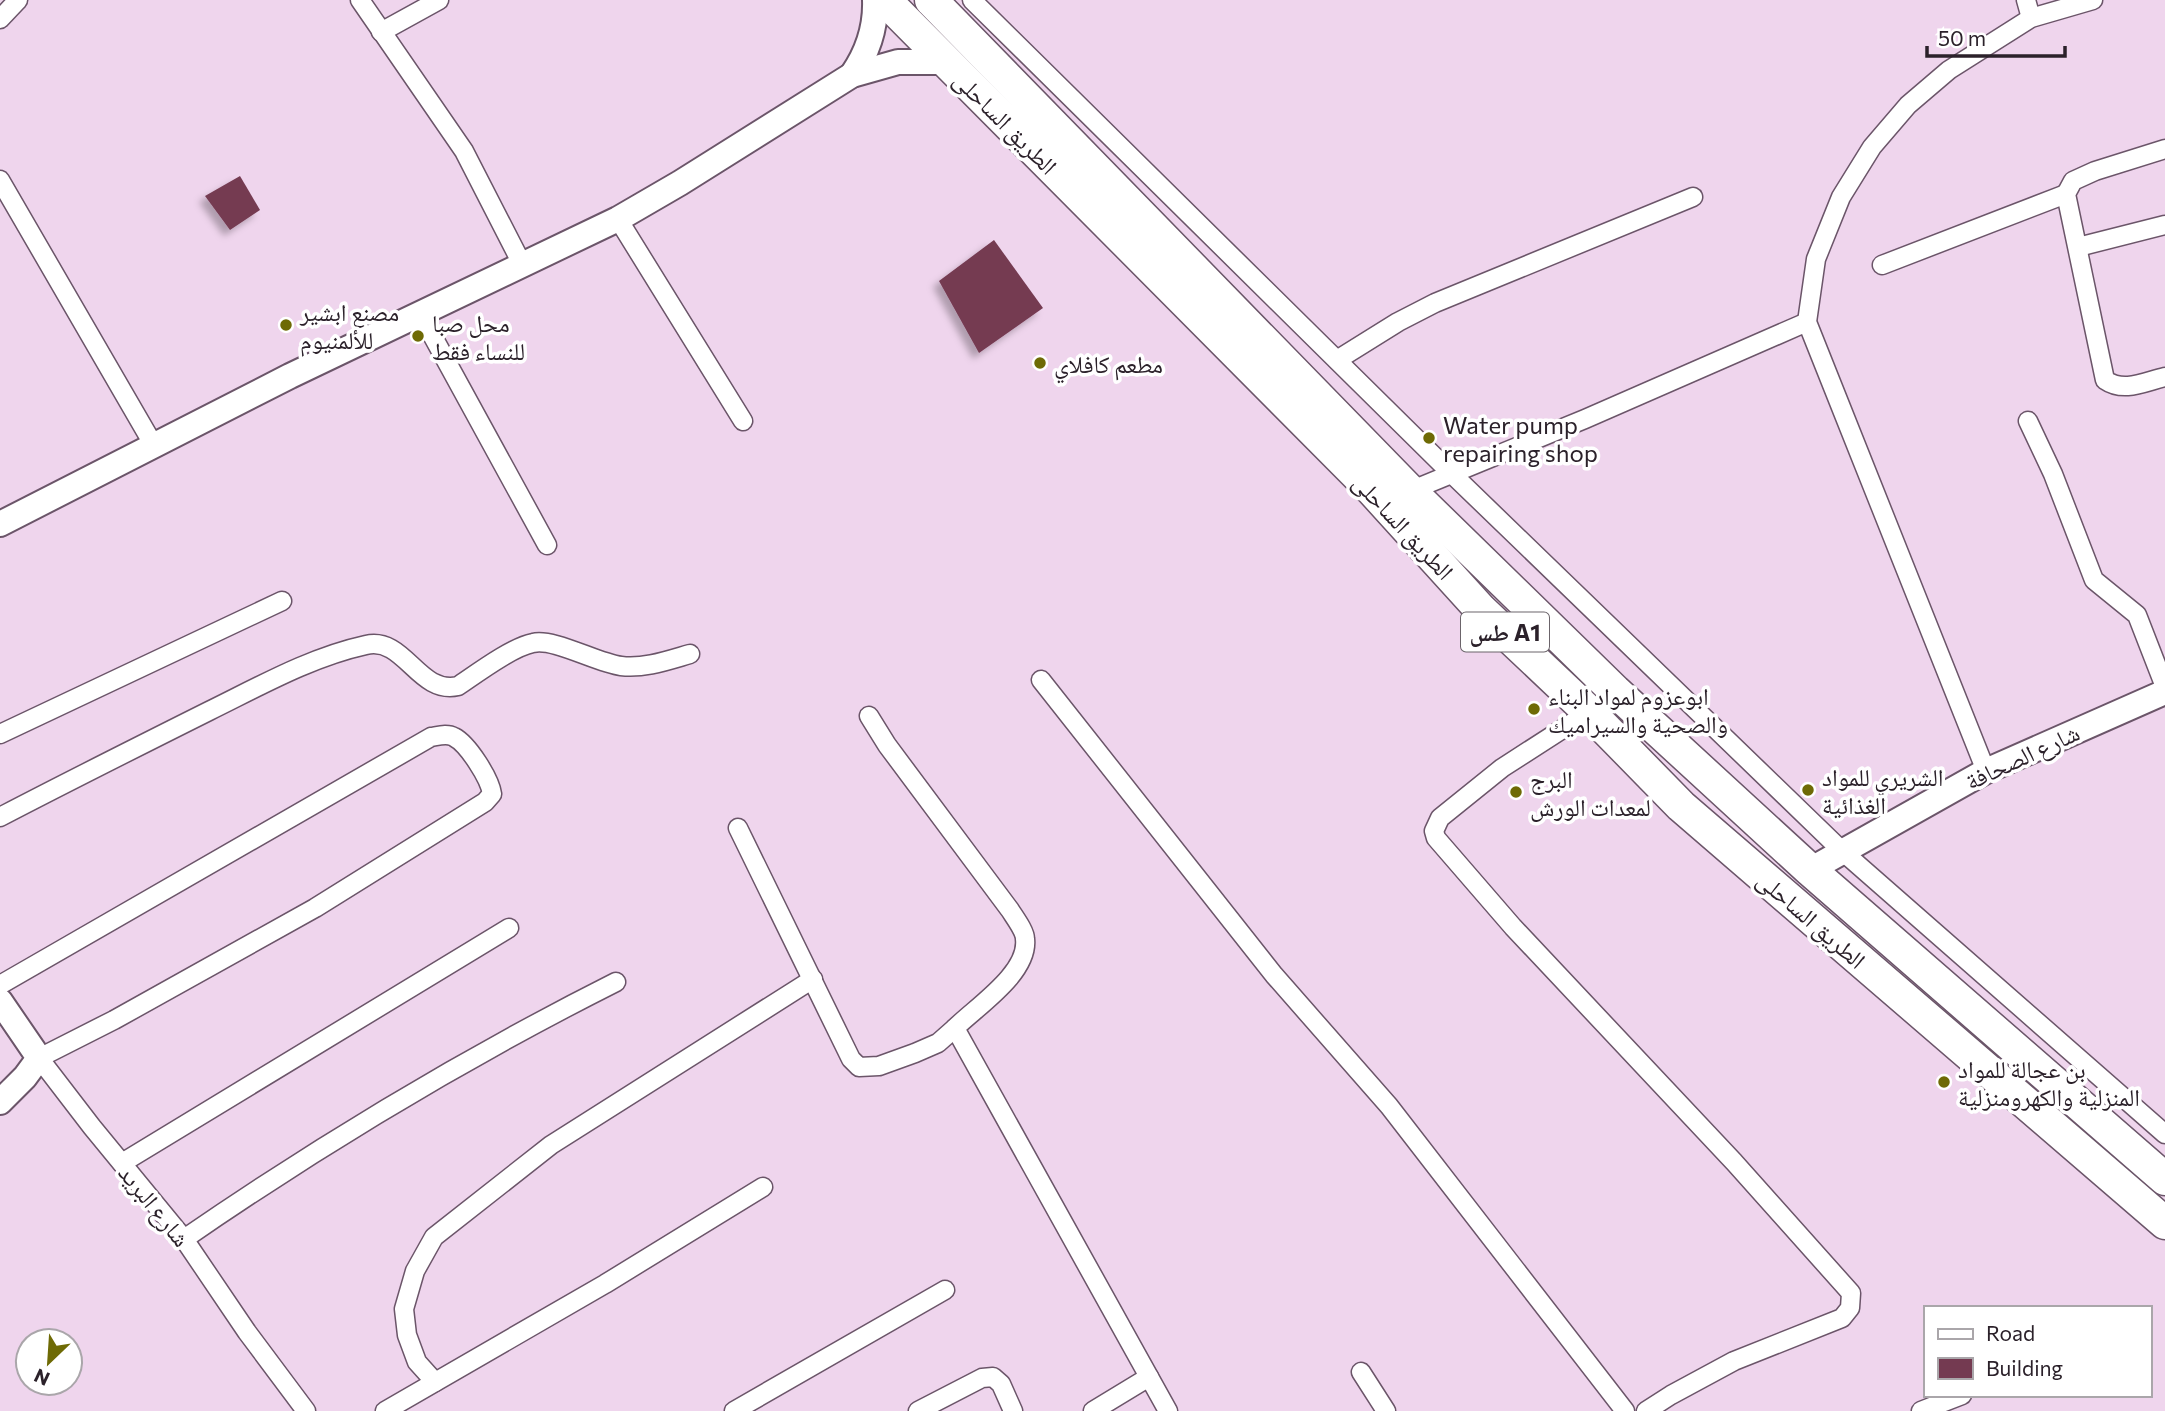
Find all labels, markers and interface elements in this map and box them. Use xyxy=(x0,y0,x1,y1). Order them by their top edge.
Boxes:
scale bar xyxy=(1927,14,2065,58)
text: 50 m xyxy=(1938,25,1986,50)
street label: الطريق الساحلى xyxy=(948,64,1064,180)
place label: مصنع ابشير للألمنيوم xyxy=(299,297,399,357)
place label: محل صبا للنساء فقط xyxy=(432,308,525,365)
marker: مصنع ابشير للألمنيوم xyxy=(278,317,294,333)
marker: محل صبا للنساء فقط xyxy=(410,328,426,344)
place label: مطعم كافلاي xyxy=(1054,349,1163,384)
marker: مطعم كافلاي xyxy=(1032,355,1048,371)
place label: Water pump repairing shop xyxy=(1443,410,1598,467)
marker: Water pump repairing shop xyxy=(1421,430,1437,446)
street label: الطريق الساحلى xyxy=(1347,467,1460,586)
road number: طس A1 xyxy=(1461,612,1549,652)
place label: ابوعزوم لمواد البناء والصحية والسيراميك xyxy=(1548,681,1728,738)
marker: ابوعزوم لمواد البناء والصحية والسيراميك xyxy=(1526,701,1542,717)
street label: شارع الصحافة xyxy=(1960,717,2085,797)
place label: الشريري للمواد الغذائية xyxy=(1822,762,1944,819)
place label: البرج لمعدات الورش xyxy=(1530,764,1651,822)
marker: الشريري للمواد الغذائية xyxy=(1800,782,1816,798)
marker: البرج لمعدات الورش xyxy=(1508,784,1524,800)
street label: الطريق الساحلى xyxy=(1751,864,1872,975)
place label: بن عجالة للمواد المنزلية والكهرومنزلية xyxy=(1958,1054,2140,1111)
marker: بن عجالة للمواد المنزلية والكهرومنزلية xyxy=(1936,1074,1952,1090)
street label: شارع البريد xyxy=(112,1158,197,1253)
legend xyxy=(1924,1306,2151,1397)
text: Road xyxy=(1986,1320,2035,1345)
north arrow xyxy=(14,1327,84,1397)
text: Building xyxy=(1986,1355,2063,1380)
text: N xyxy=(30,1364,53,1391)

